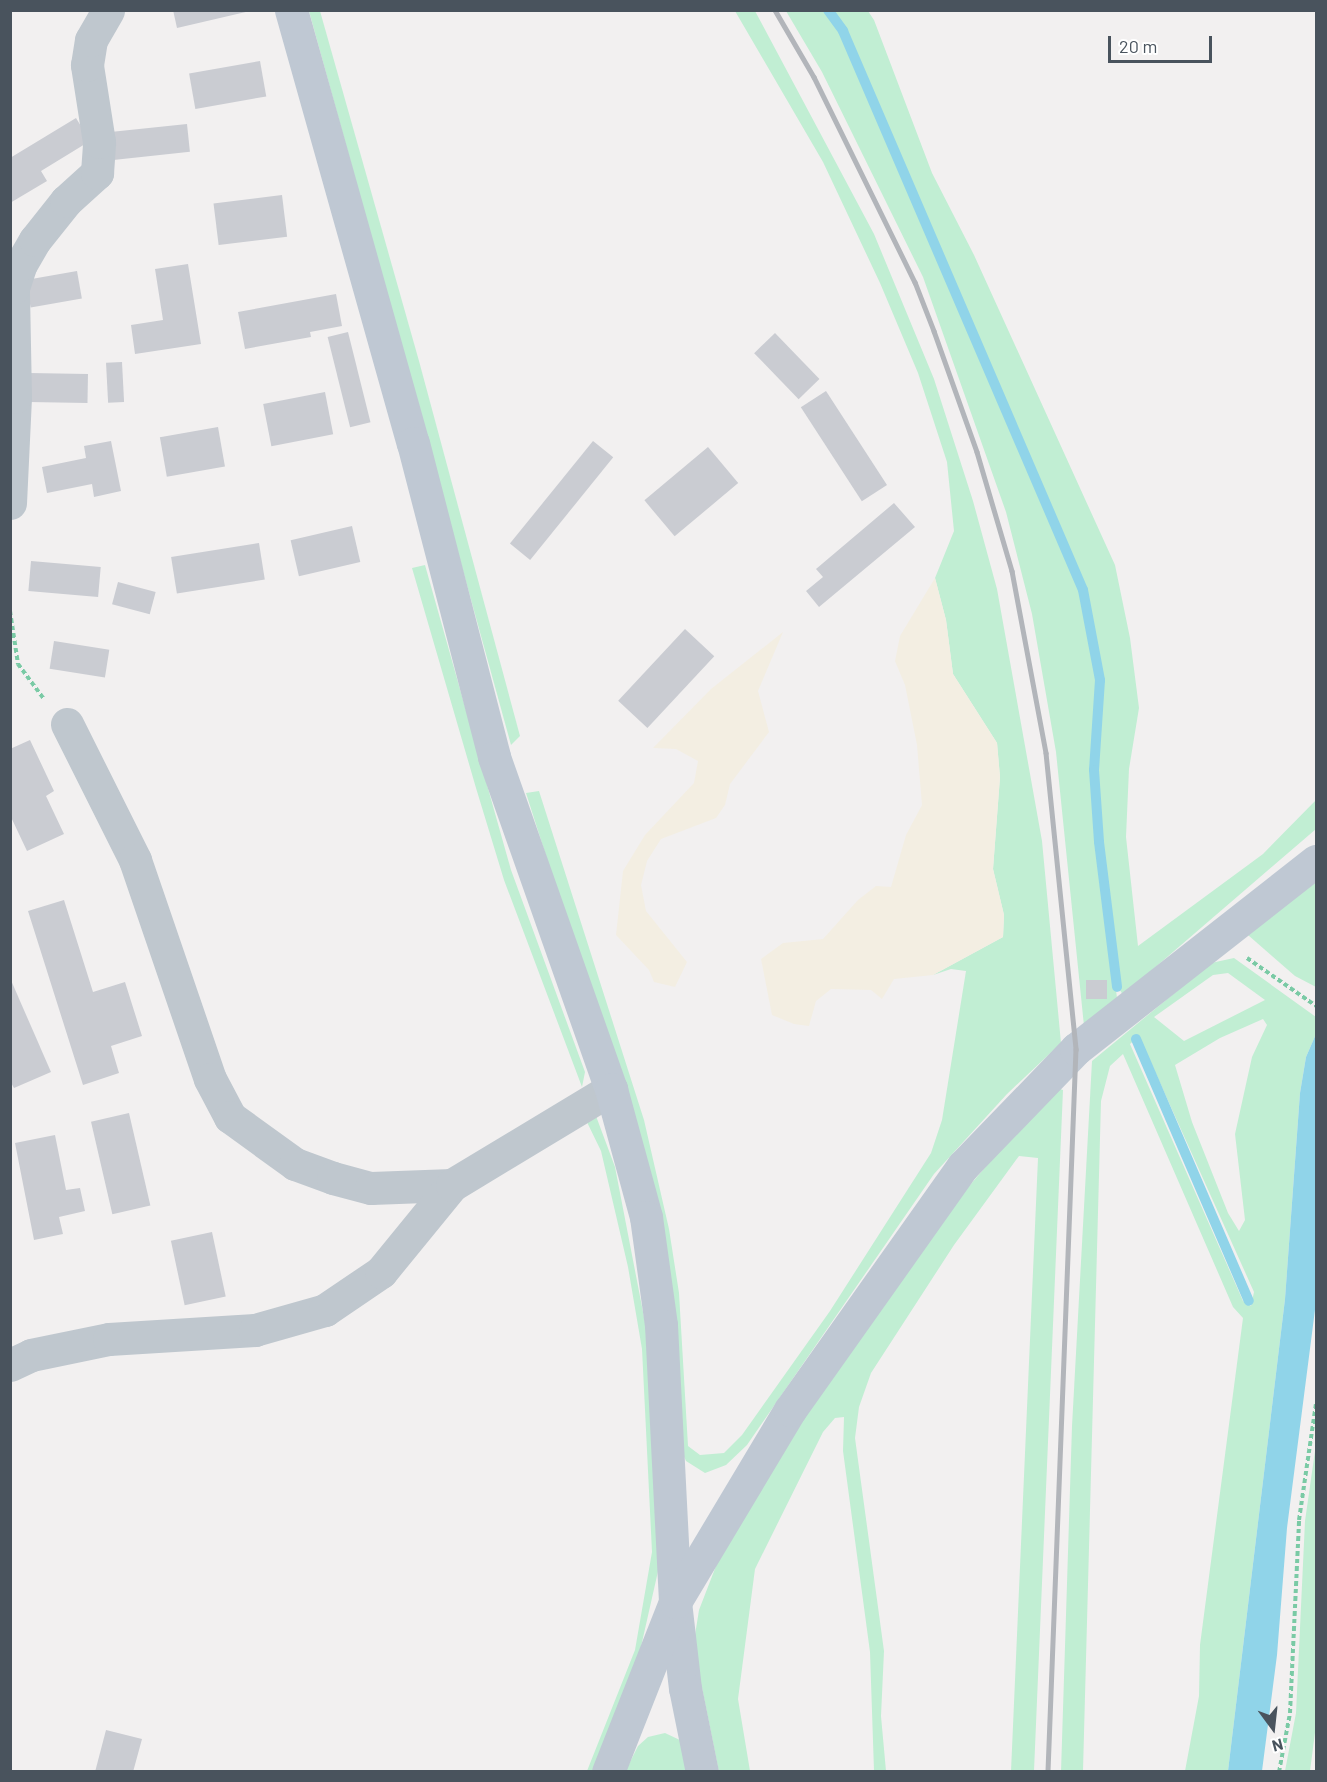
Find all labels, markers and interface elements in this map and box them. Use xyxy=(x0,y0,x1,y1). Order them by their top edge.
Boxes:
scale bar xyxy=(1111,24,1214,62)
text: 20 m xyxy=(1119,35,1157,57)
north arrow xyxy=(1243,1698,1303,1758)
text: N xyxy=(1270,1735,1285,1756)

